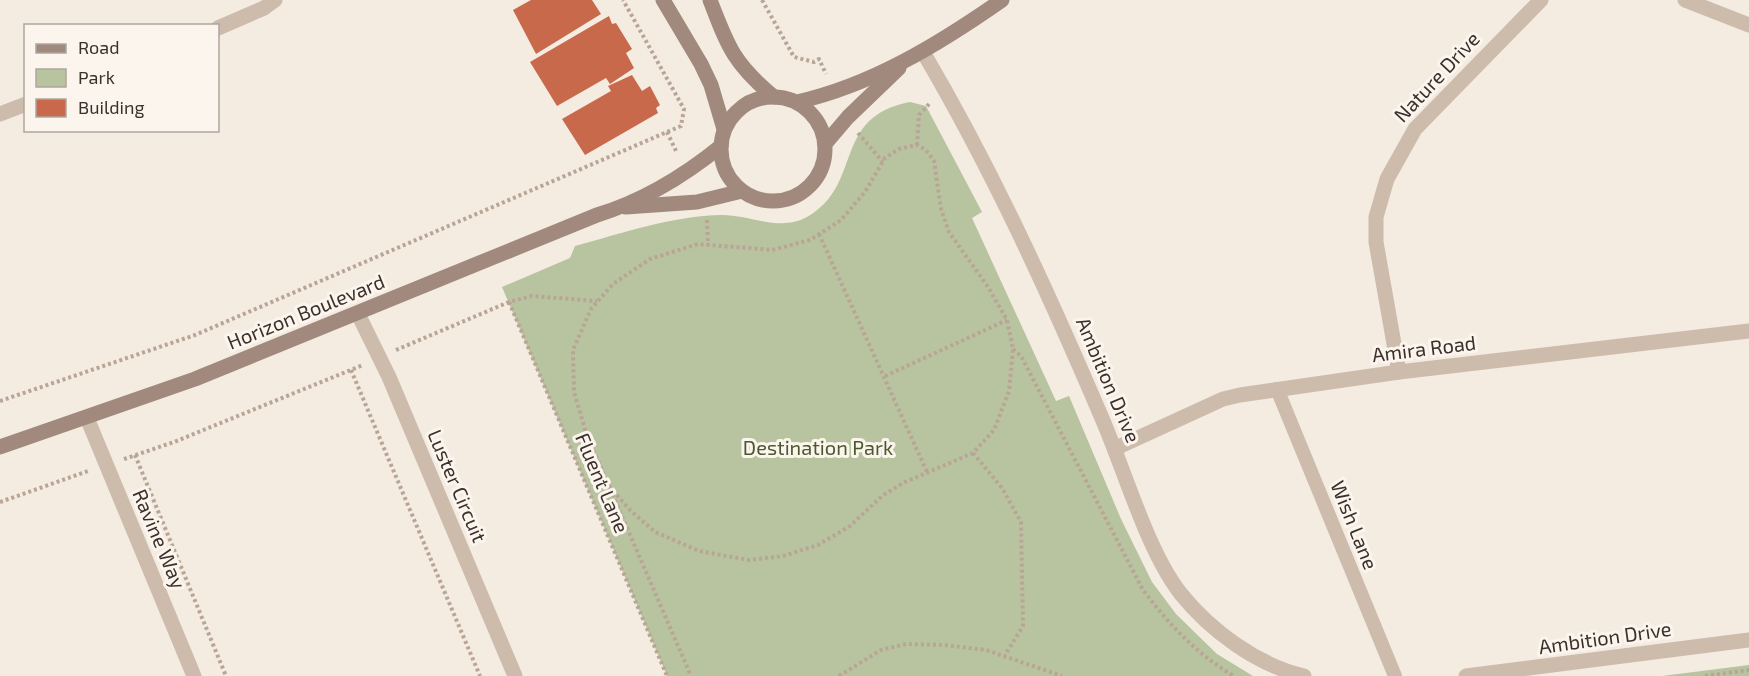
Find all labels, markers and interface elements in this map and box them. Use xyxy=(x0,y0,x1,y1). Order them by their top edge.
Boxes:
legend xyxy=(24,24,219,132)
street label: Nature Drive xyxy=(1388,26,1484,126)
text: Road xyxy=(78,36,119,58)
text: Park xyxy=(78,66,115,88)
text: Building xyxy=(78,96,145,118)
street label: Horizon Boulevard xyxy=(223,269,388,354)
street label: Ambition Drive xyxy=(1072,313,1146,446)
street label: Amira Road xyxy=(1371,330,1477,366)
street label: Luster Circuit xyxy=(423,426,493,546)
street label: Fluent Lane xyxy=(571,429,635,536)
park label: Destination Park xyxy=(743,435,893,459)
street label: Wish Lane xyxy=(1326,477,1384,573)
street label: Ravine Way xyxy=(128,485,192,592)
street label: Ambition Drive xyxy=(1537,616,1673,658)

